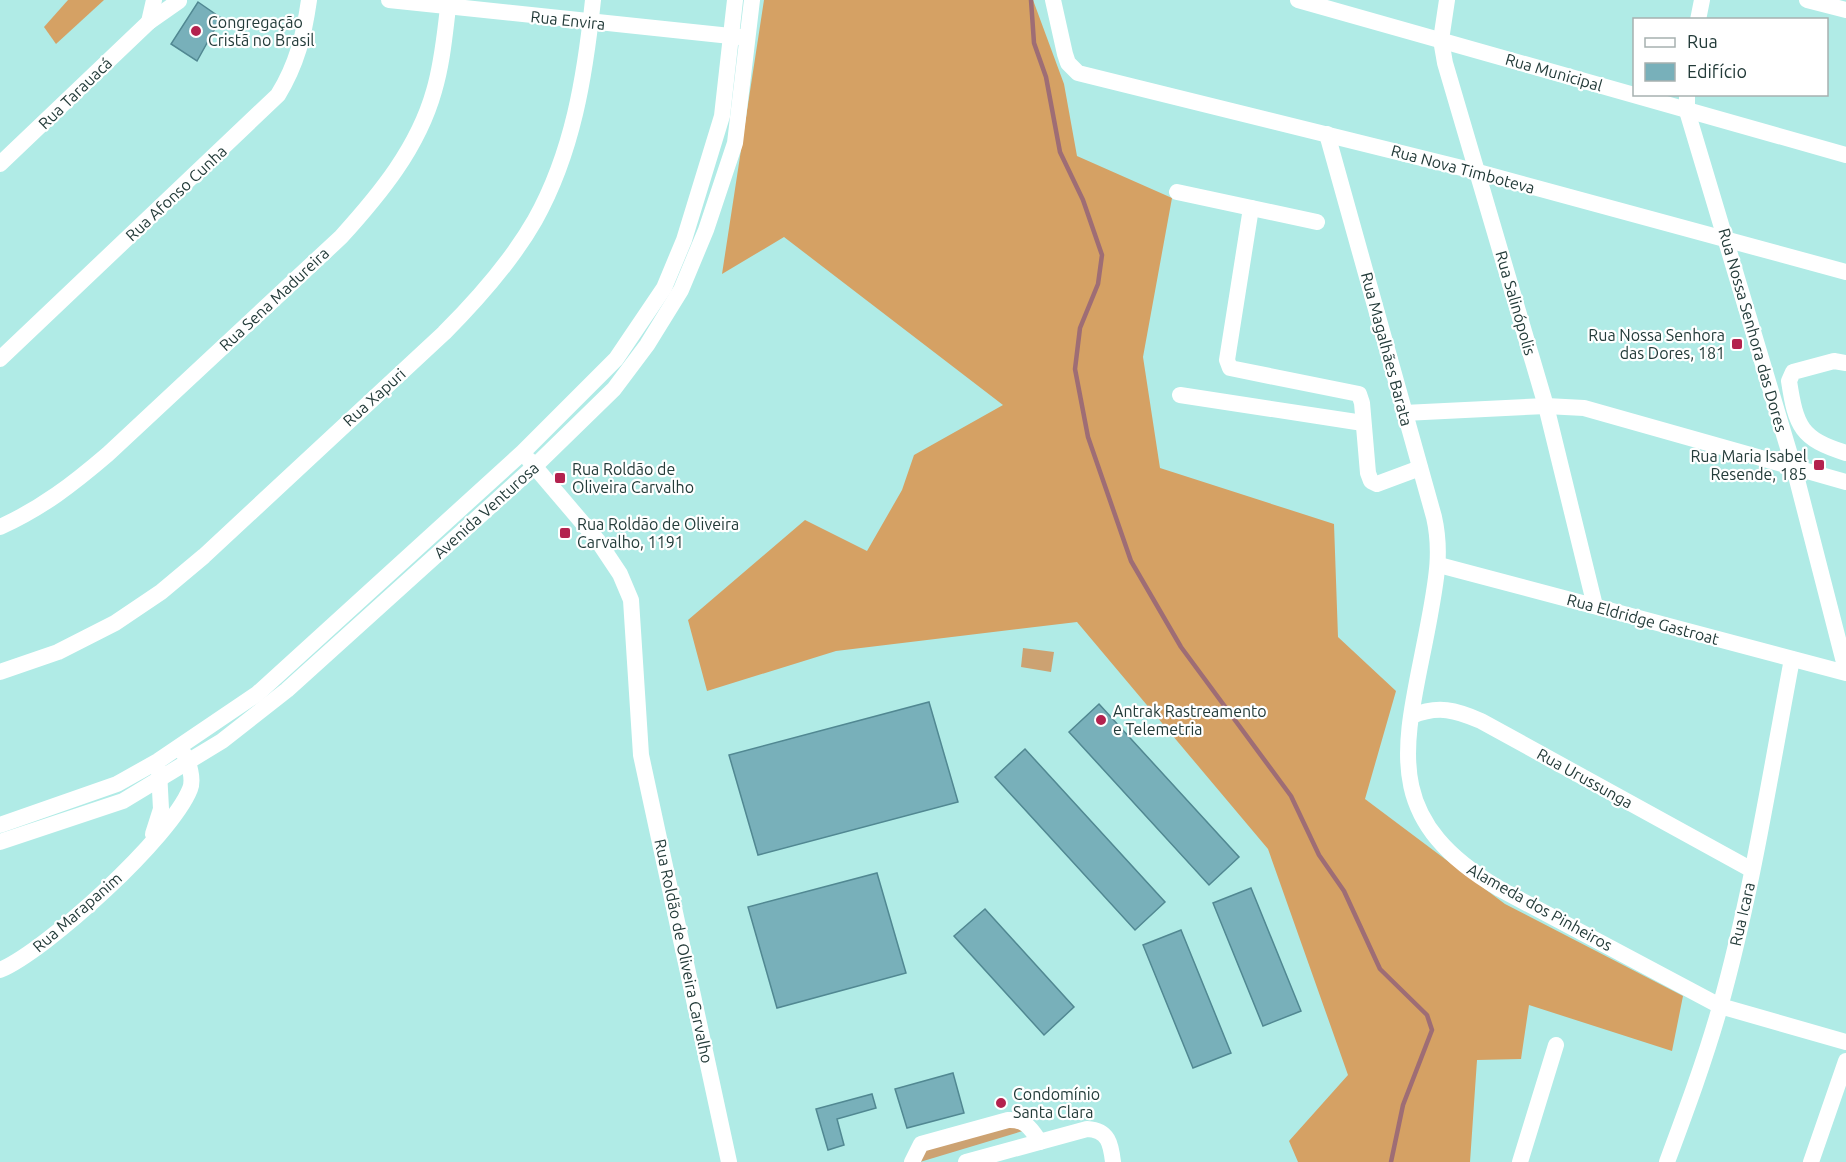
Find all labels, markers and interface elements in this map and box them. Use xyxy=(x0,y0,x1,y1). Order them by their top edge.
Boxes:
street label: Rua Envira xyxy=(530,7,606,33)
place label: Congregação Cristã no Brasil xyxy=(208,13,314,49)
legend xyxy=(1633,18,1828,96)
marker: Congregação Cristã no Brasil xyxy=(189,24,203,38)
text: Rua xyxy=(1687,31,1718,51)
street label: Rua Municipal xyxy=(1503,50,1605,94)
street label: Rua Tarauacá xyxy=(35,54,115,132)
text: Edifício xyxy=(1687,61,1747,81)
street label: Rua Nova Timboteva xyxy=(1389,141,1537,197)
street label: Rua Afonso Cunha xyxy=(122,142,230,244)
street label: Rua Nossa Senhora das Dores xyxy=(1715,226,1791,434)
street label: Rua Sena Madureira xyxy=(216,244,332,354)
street label: Rua Salinópolis xyxy=(1492,249,1540,357)
street label: Rua Magalhães Barata xyxy=(1358,270,1416,428)
place label: Rua Nossa Senhora das Dores, 181 xyxy=(1588,326,1725,362)
marker: Rua Nossa Senhora das Dores, 181 xyxy=(1730,337,1744,351)
street label: Rua Xapuri xyxy=(339,364,409,430)
place label: Rua Maria Isabel Resende, 185 xyxy=(1690,447,1807,483)
street label: Avenida Venturosa xyxy=(430,458,542,562)
marker: Rua Maria Isabel Resende, 185 xyxy=(1812,458,1826,472)
place label: Rua Roldão de Oliveira Carvalho xyxy=(572,460,694,496)
marker: Rua Roldão de Oliveira Carvalho xyxy=(553,471,567,485)
place label: Rua Roldão de Oliveira Carvalho, 1191 xyxy=(577,515,739,551)
marker: Rua Roldão de Oliveira Carvalho, 1191 xyxy=(558,526,572,540)
street label: Rua Eldridge Gastroat xyxy=(1565,590,1722,648)
place label: Antrak Rastreamento e Telemetria xyxy=(1113,702,1267,738)
marker: Antrak Rastreamento e Telemetria xyxy=(1094,713,1108,727)
street label: Rua Urussunga xyxy=(1534,744,1636,812)
street label: Rua Roldão de Oliveira Carvalho xyxy=(651,837,717,1065)
street label: Alameda dos Pinheiros xyxy=(1464,860,1616,954)
street label: Rua Marapanim xyxy=(29,869,125,955)
street label: Rua Icara xyxy=(1726,880,1758,948)
place label: Condomínio Santa Clara xyxy=(1013,1085,1100,1121)
marker: Condomínio Santa Clara xyxy=(994,1096,1008,1110)

